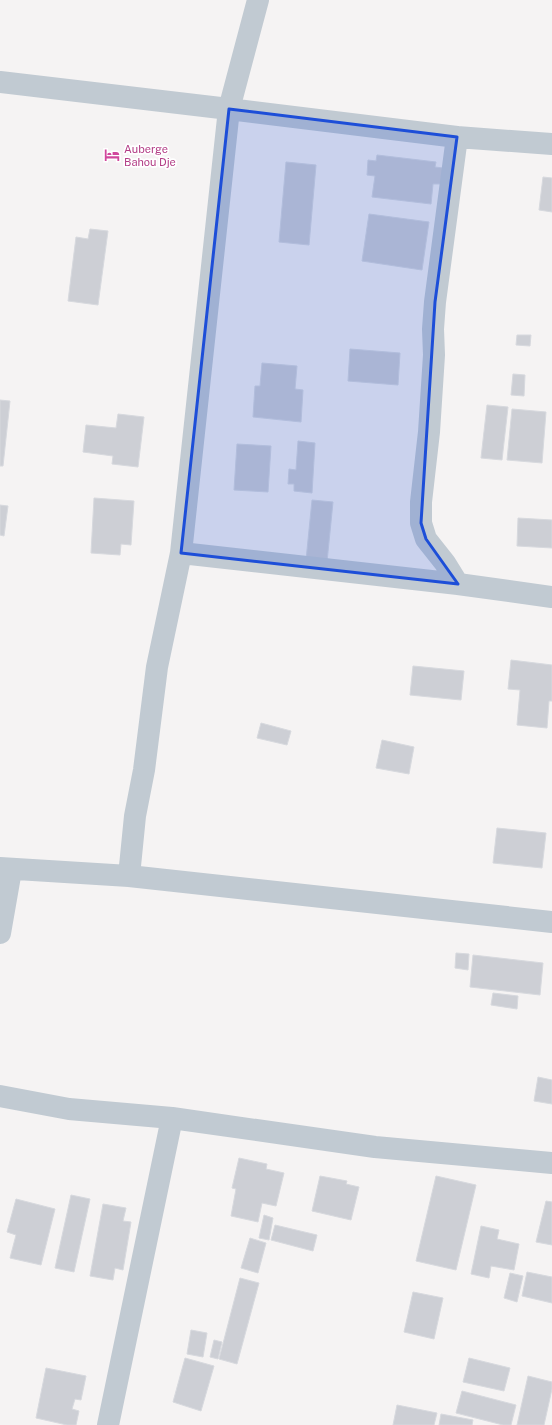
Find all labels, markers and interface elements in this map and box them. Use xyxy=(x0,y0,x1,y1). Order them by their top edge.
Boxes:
place label: Auberge Bahou Dje xyxy=(124,143,176,168)
hotel icon: Auberge Bahou Dje xyxy=(103,146,121,164)

